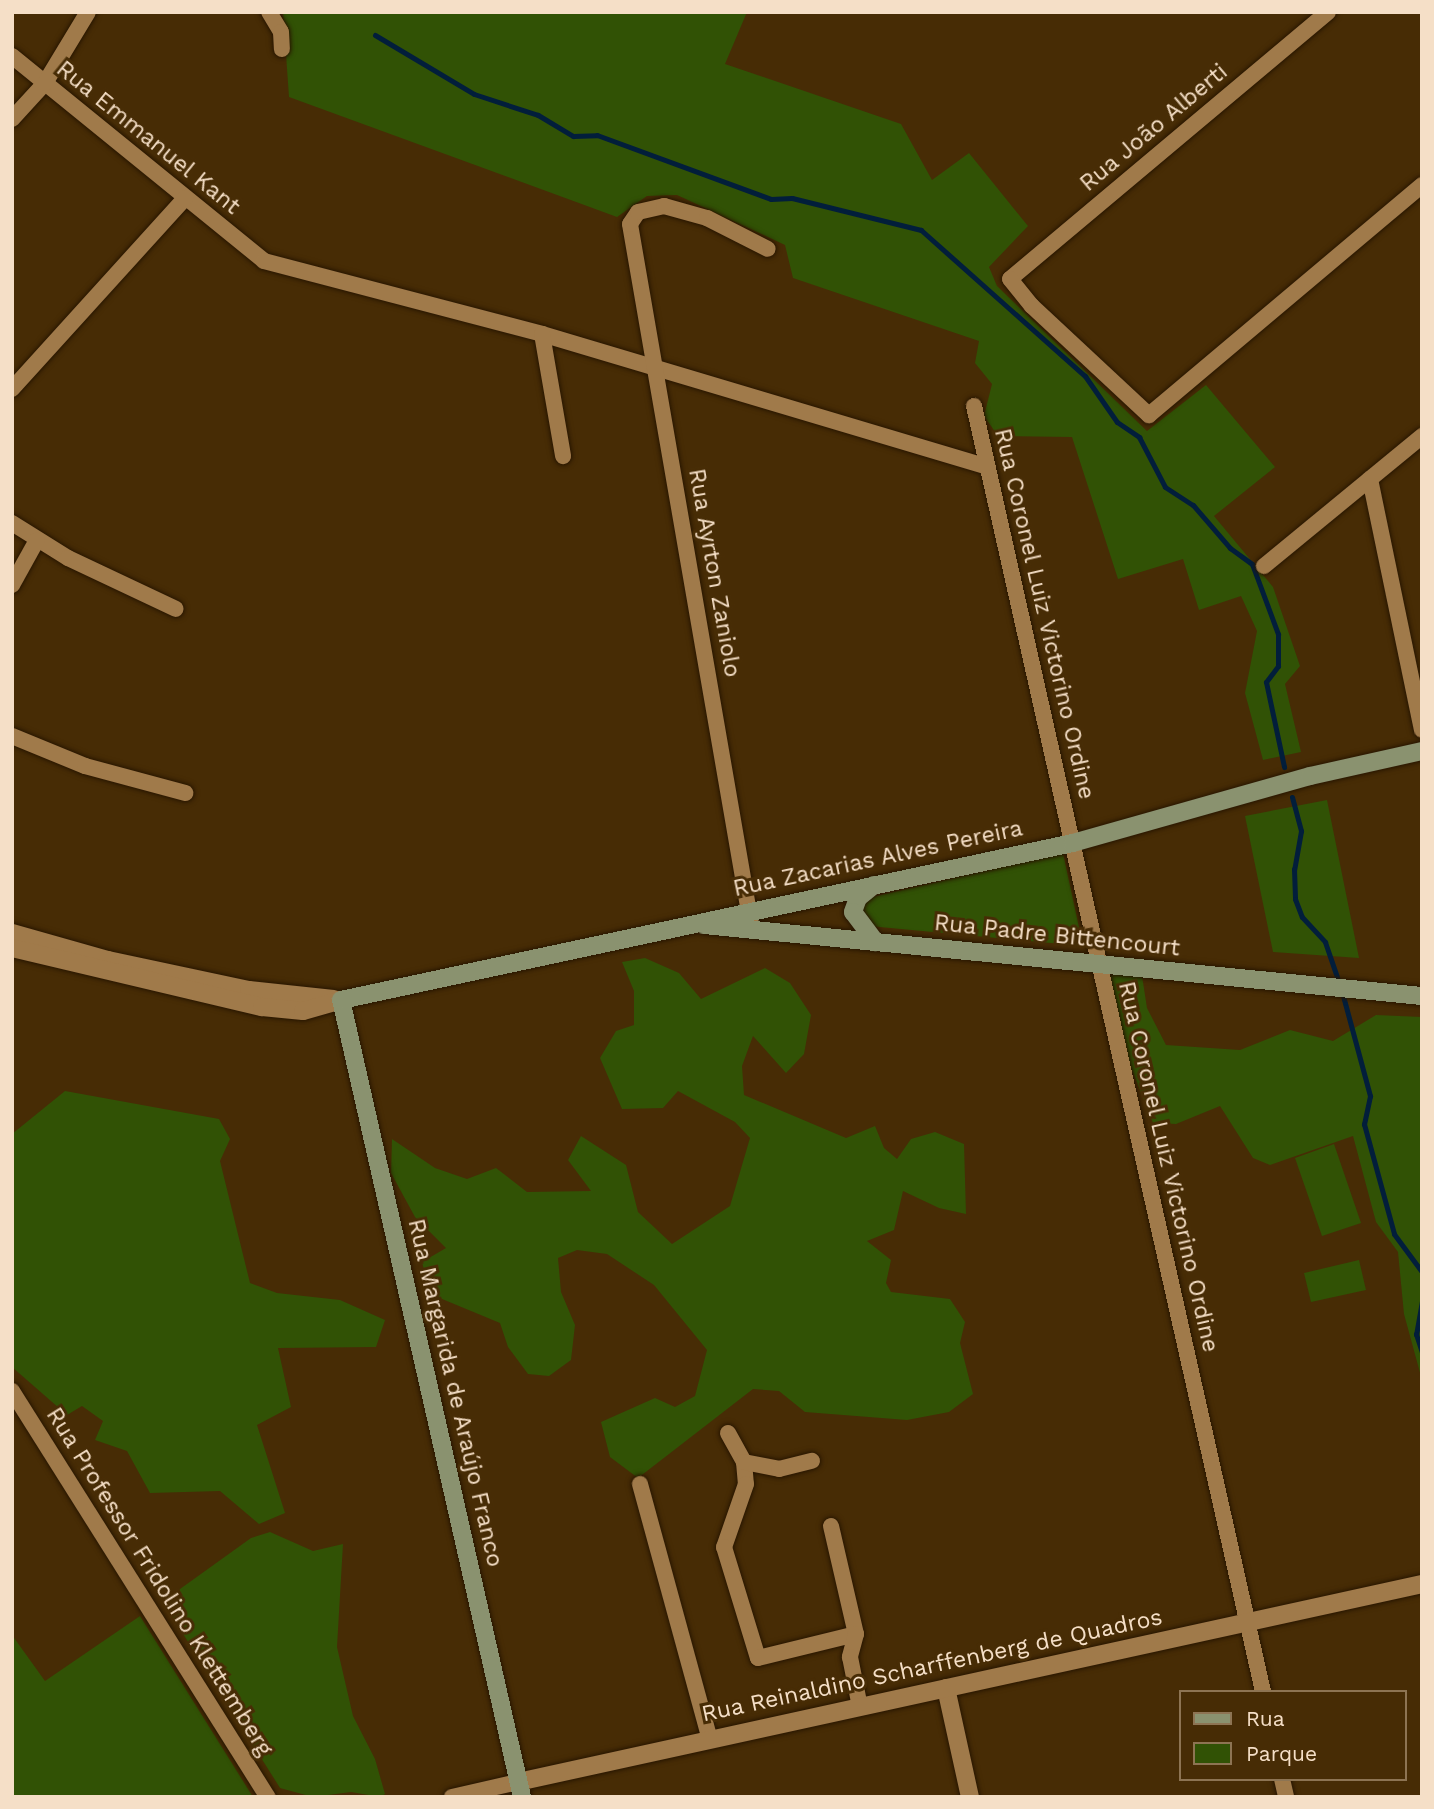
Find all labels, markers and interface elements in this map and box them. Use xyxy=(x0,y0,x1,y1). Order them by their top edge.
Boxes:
street label: Rua Emmanuel Kant xyxy=(50,55,246,221)
street label: Rua João Alberti xyxy=(1074,58,1234,198)
street label: Rua Coronel Luiz Victorino Ordine xyxy=(988,425,1100,803)
street label: Rua Ayrton Zaniolo xyxy=(682,466,746,680)
street label: Rua Zacarias Alves Pereira xyxy=(730,815,1026,903)
street label: Rua Padre Bittencourt xyxy=(933,909,1181,963)
street label: Rua Coronel Luiz Victorino Ordine xyxy=(1112,978,1224,1356)
street label: Rua Margarida de Araújo Franco xyxy=(401,1215,509,1571)
street label: Rua Professor Fridolino Klettemberg xyxy=(40,1402,278,1762)
street label: Rua Reinaldino Scharffenberg de Quadros xyxy=(699,1604,1165,1728)
legend xyxy=(1178,1690,1406,1781)
text: Rua xyxy=(1246,1706,1285,1731)
text: Parque xyxy=(1246,1741,1317,1766)

